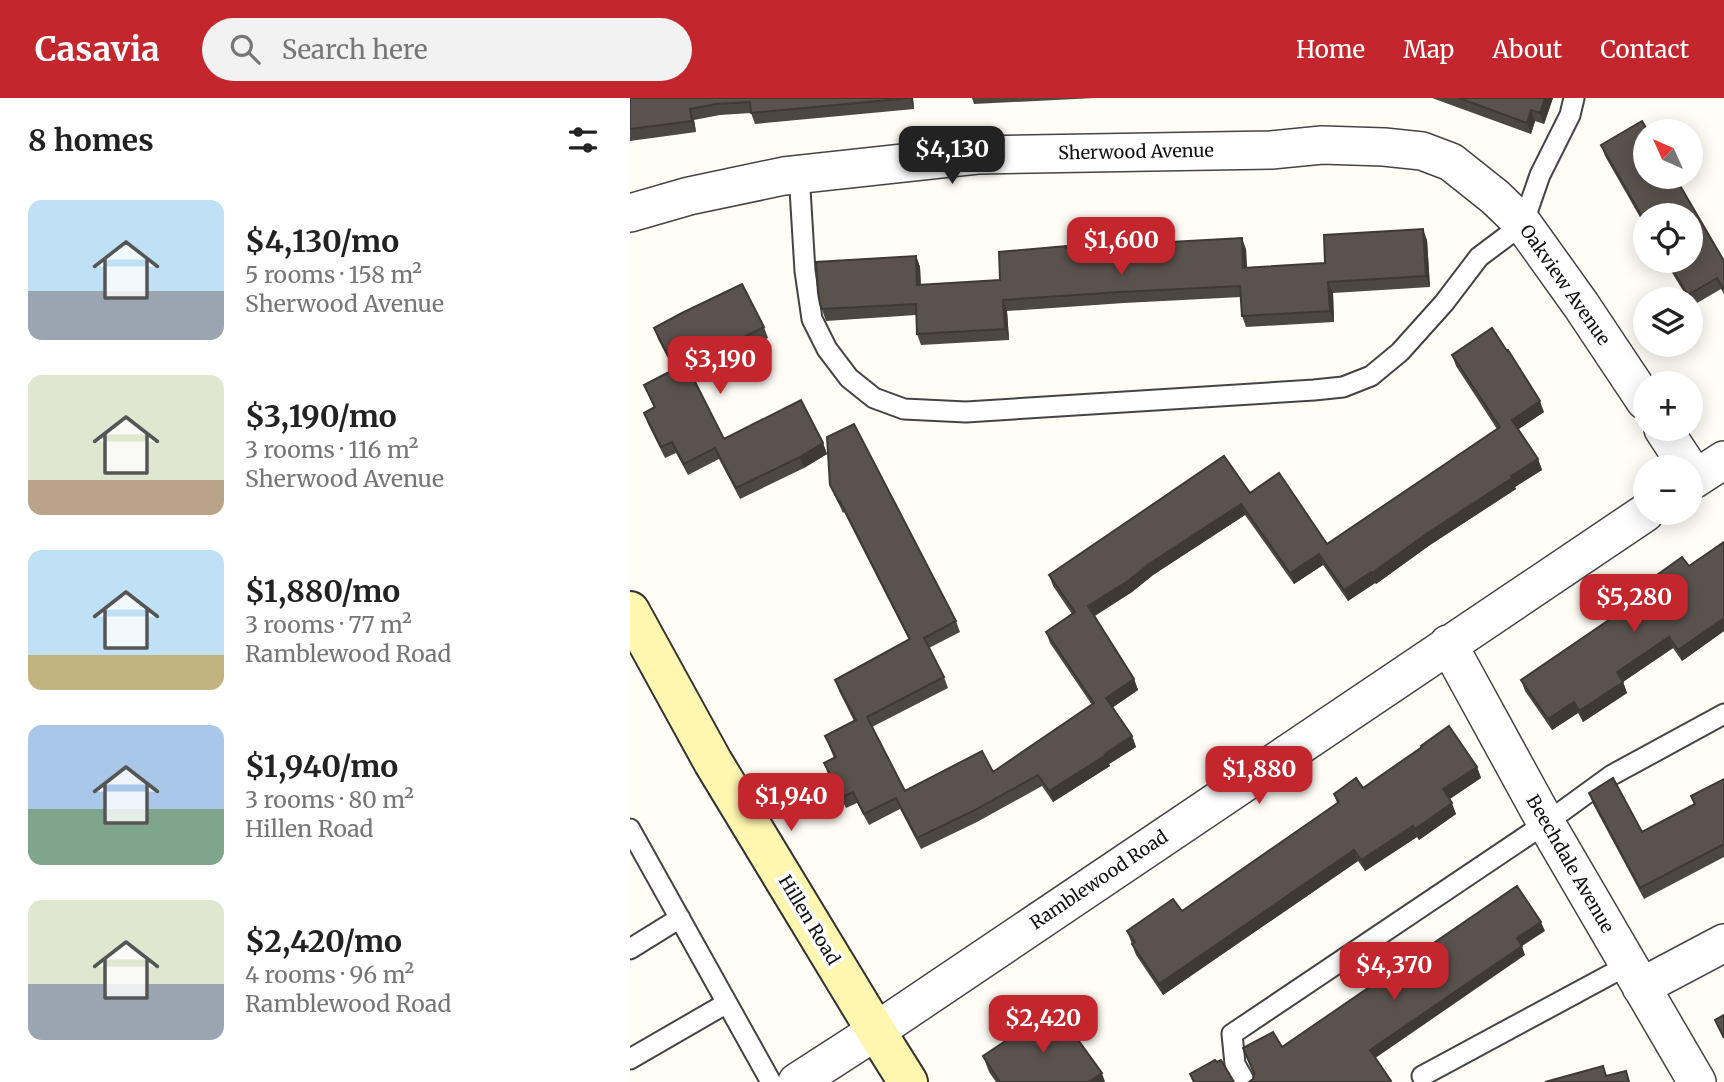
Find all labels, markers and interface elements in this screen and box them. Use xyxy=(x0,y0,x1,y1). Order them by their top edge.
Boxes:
search box xyxy=(202,18,692,81)
text: Casavia xyxy=(35,29,160,70)
icon: search xyxy=(226,30,264,68)
text: Search here xyxy=(282,33,427,66)
text: Home xyxy=(1296,34,1365,65)
text: Map xyxy=(1403,34,1454,65)
text: About xyxy=(1492,34,1562,65)
text: Contact xyxy=(1600,34,1689,65)
north arrow xyxy=(1633,119,1703,189)
map controls xyxy=(1633,119,1703,525)
text: 8 homes xyxy=(28,121,154,159)
icon: filters xyxy=(564,121,602,159)
pin: $4,130 xyxy=(895,126,1009,186)
text: $4,130 xyxy=(915,134,989,163)
street label: Sherwood Avenue xyxy=(1058,139,1214,164)
button: locate xyxy=(1633,203,1703,273)
pin: $1,600 xyxy=(1064,218,1178,277)
street label: Oakview Avenue xyxy=(1515,220,1616,350)
text: $4,130/mo xyxy=(245,222,399,260)
text: $1,600 xyxy=(1083,225,1159,254)
icon: home xyxy=(84,228,168,312)
text: 5 rooms · 158 m² xyxy=(245,260,422,289)
button: layers xyxy=(1633,287,1703,357)
text: Sherwood Avenue xyxy=(245,289,444,318)
pin: $3,190 xyxy=(663,336,777,396)
text: $3,190 xyxy=(684,344,756,373)
button: + xyxy=(1633,371,1703,441)
text: $3,190/mo xyxy=(245,397,397,435)
icon: home xyxy=(84,403,168,487)
text: 3 rooms · 116 m² xyxy=(245,435,419,464)
button: − xyxy=(1633,455,1703,525)
text: Sherwood Avenue xyxy=(245,464,444,493)
text: $1,880/mo xyxy=(245,572,400,610)
pin: $5,280 xyxy=(1577,574,1691,634)
icon: home xyxy=(84,578,168,662)
text: $5,280 xyxy=(1596,582,1672,611)
text: 3 rooms · 77 m² xyxy=(245,610,412,639)
text: Ramblewood Road xyxy=(245,639,451,668)
pin: $1,880 xyxy=(1202,746,1316,806)
text: $1,940/mo xyxy=(245,747,398,785)
icon: home xyxy=(84,753,168,837)
text: $1,880 xyxy=(1221,754,1297,783)
pin: $1,940 xyxy=(734,774,848,833)
text: $1,940 xyxy=(754,781,828,810)
text: 3 rooms · 80 m² xyxy=(245,785,414,814)
street label: Beechdale Avenue xyxy=(1522,791,1619,937)
text: Hillen Road xyxy=(245,814,373,843)
street label: Ramblewood Road xyxy=(1025,825,1172,934)
street label: Hillen Road xyxy=(774,871,845,969)
text: $2,420/mo xyxy=(245,922,402,960)
icon: home xyxy=(84,928,168,1012)
pin: $4,370 xyxy=(1337,942,1451,1002)
text: $4,370 xyxy=(1356,950,1432,979)
text: 4 rooms · 96 m² xyxy=(245,960,414,989)
text: Ramblewood Road xyxy=(245,989,451,1018)
pin: $2,420 xyxy=(986,996,1100,1055)
text: $2,420 xyxy=(1005,1003,1081,1032)

